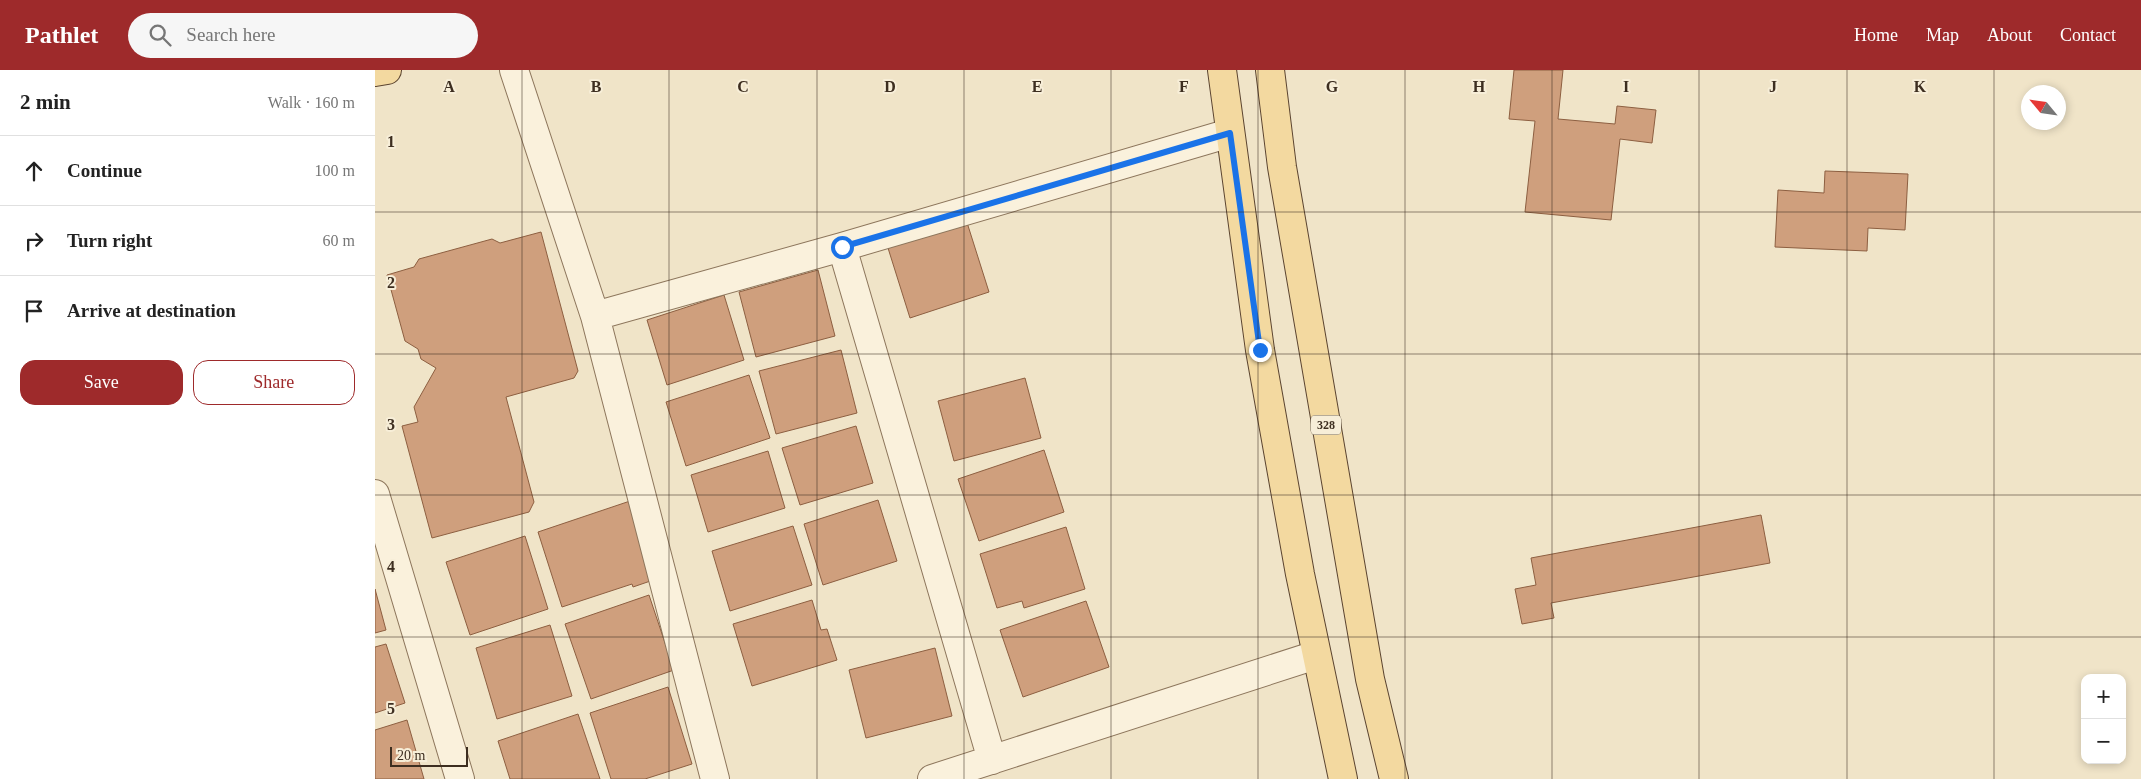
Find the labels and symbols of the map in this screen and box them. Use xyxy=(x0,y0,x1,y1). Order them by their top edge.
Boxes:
text: A xyxy=(443,78,455,95)
text: B xyxy=(591,78,602,95)
text: C xyxy=(737,78,749,95)
text: D xyxy=(884,78,896,95)
text: E xyxy=(1032,78,1042,95)
text: F xyxy=(1179,78,1189,95)
text: G xyxy=(1326,78,1339,95)
text: H xyxy=(1473,78,1486,95)
text: I xyxy=(1623,78,1629,95)
text: J xyxy=(1769,78,1777,95)
text: K xyxy=(1914,78,1927,95)
north arrow xyxy=(2021,85,2066,130)
text: 1 xyxy=(387,133,395,150)
route start xyxy=(831,236,854,259)
text: 2 xyxy=(387,274,395,291)
route end xyxy=(1249,339,1272,362)
text: 3 xyxy=(387,416,395,433)
road number: 328 xyxy=(1311,416,1341,434)
text: 4 xyxy=(387,558,395,575)
text: 5 xyxy=(387,700,395,717)
scale bar xyxy=(390,744,467,767)

